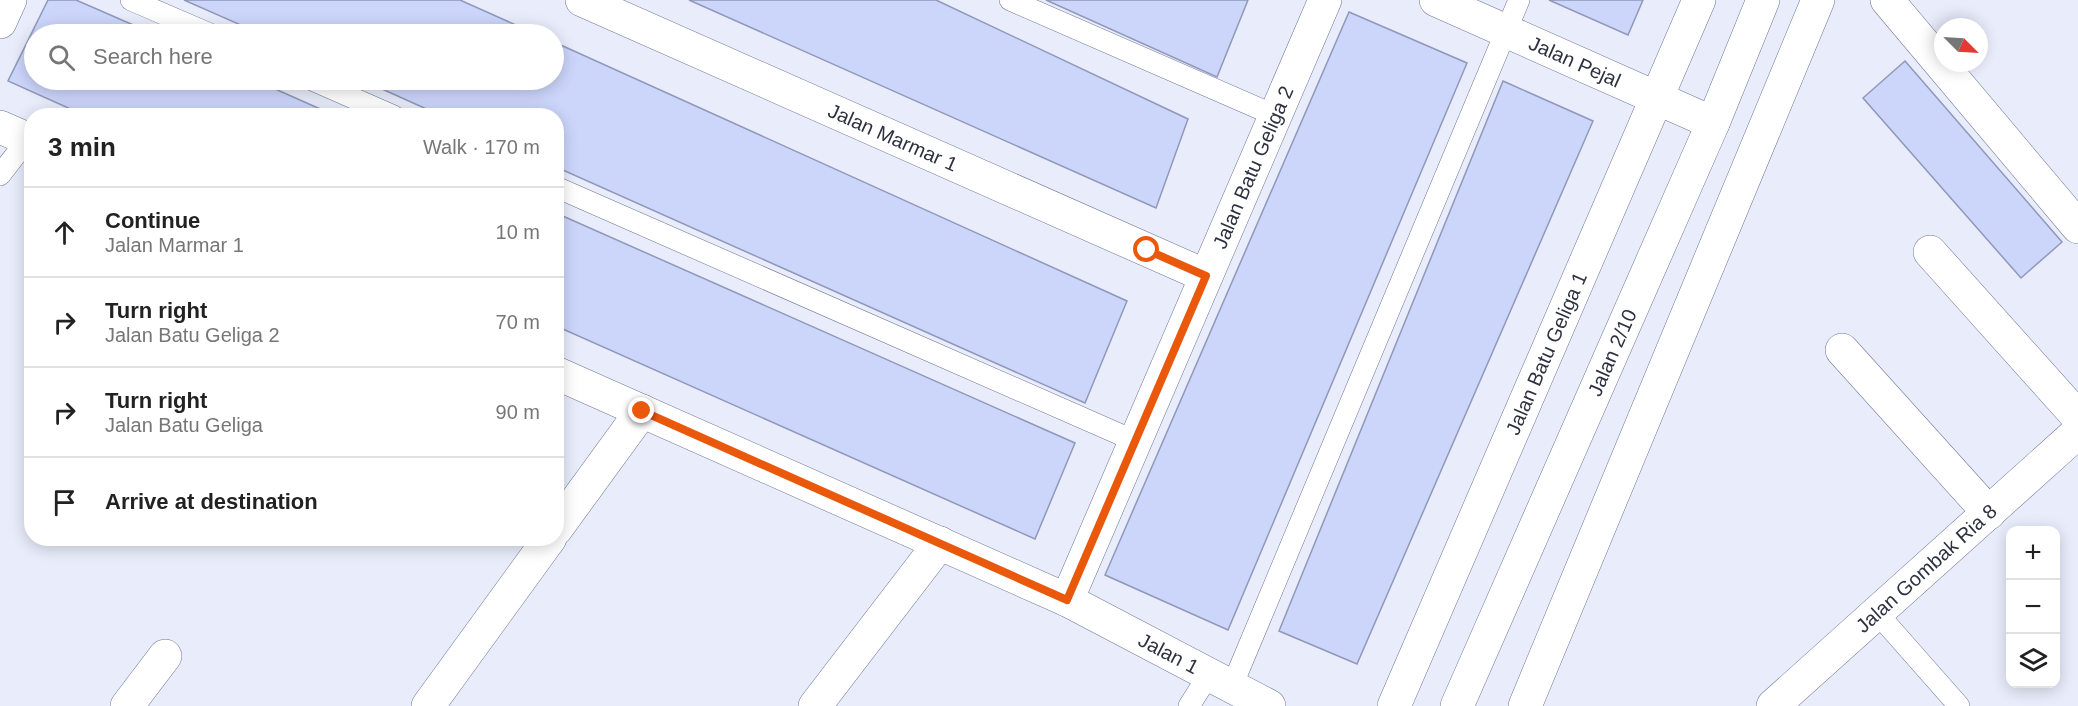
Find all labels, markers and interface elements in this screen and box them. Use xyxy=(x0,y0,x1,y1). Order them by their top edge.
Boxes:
north arrow xyxy=(1934,18,1988,72)
search box xyxy=(24,24,564,90)
street label: Jalan Pejal xyxy=(1526,32,1624,92)
icon: search xyxy=(45,41,78,74)
text: Search here xyxy=(93,44,213,69)
street label: Jalan Batu Geliga 2 xyxy=(1208,83,1298,252)
street label: Jalan Marmar 1 xyxy=(825,99,961,176)
text: 3 min xyxy=(48,132,116,162)
text: Walk · 170 m xyxy=(423,136,540,158)
text: Continue xyxy=(105,208,200,233)
icon: ahead xyxy=(48,216,81,249)
text: 10 m xyxy=(496,221,540,243)
text: Jalan Marmar 1 xyxy=(105,234,244,256)
route start xyxy=(1133,236,1159,262)
street label: Jalan Batu Geliga 1 xyxy=(1502,269,1591,438)
text: Turn right xyxy=(105,298,207,323)
icon: right xyxy=(48,306,81,339)
street label: Jalan 2/10 xyxy=(1584,306,1641,399)
text: 70 m xyxy=(496,311,540,333)
text: Jalan Batu Geliga 2 xyxy=(105,324,280,346)
text: Turn right xyxy=(105,388,207,413)
icon: right xyxy=(48,396,81,429)
route end xyxy=(628,397,654,423)
text: 90 m xyxy=(496,401,540,423)
text: Jalan Batu Geliga xyxy=(105,414,263,436)
icon: arrive xyxy=(48,486,81,519)
text: Arrive at destination xyxy=(105,489,318,514)
street label: Jalan Gombak Ria 8 xyxy=(1851,500,2001,637)
map controls xyxy=(2006,526,2060,688)
button: + xyxy=(2006,526,2060,580)
button: − xyxy=(2006,580,2060,634)
street label: Jalan 1 xyxy=(1135,629,1202,678)
button: layers xyxy=(2006,634,2060,688)

